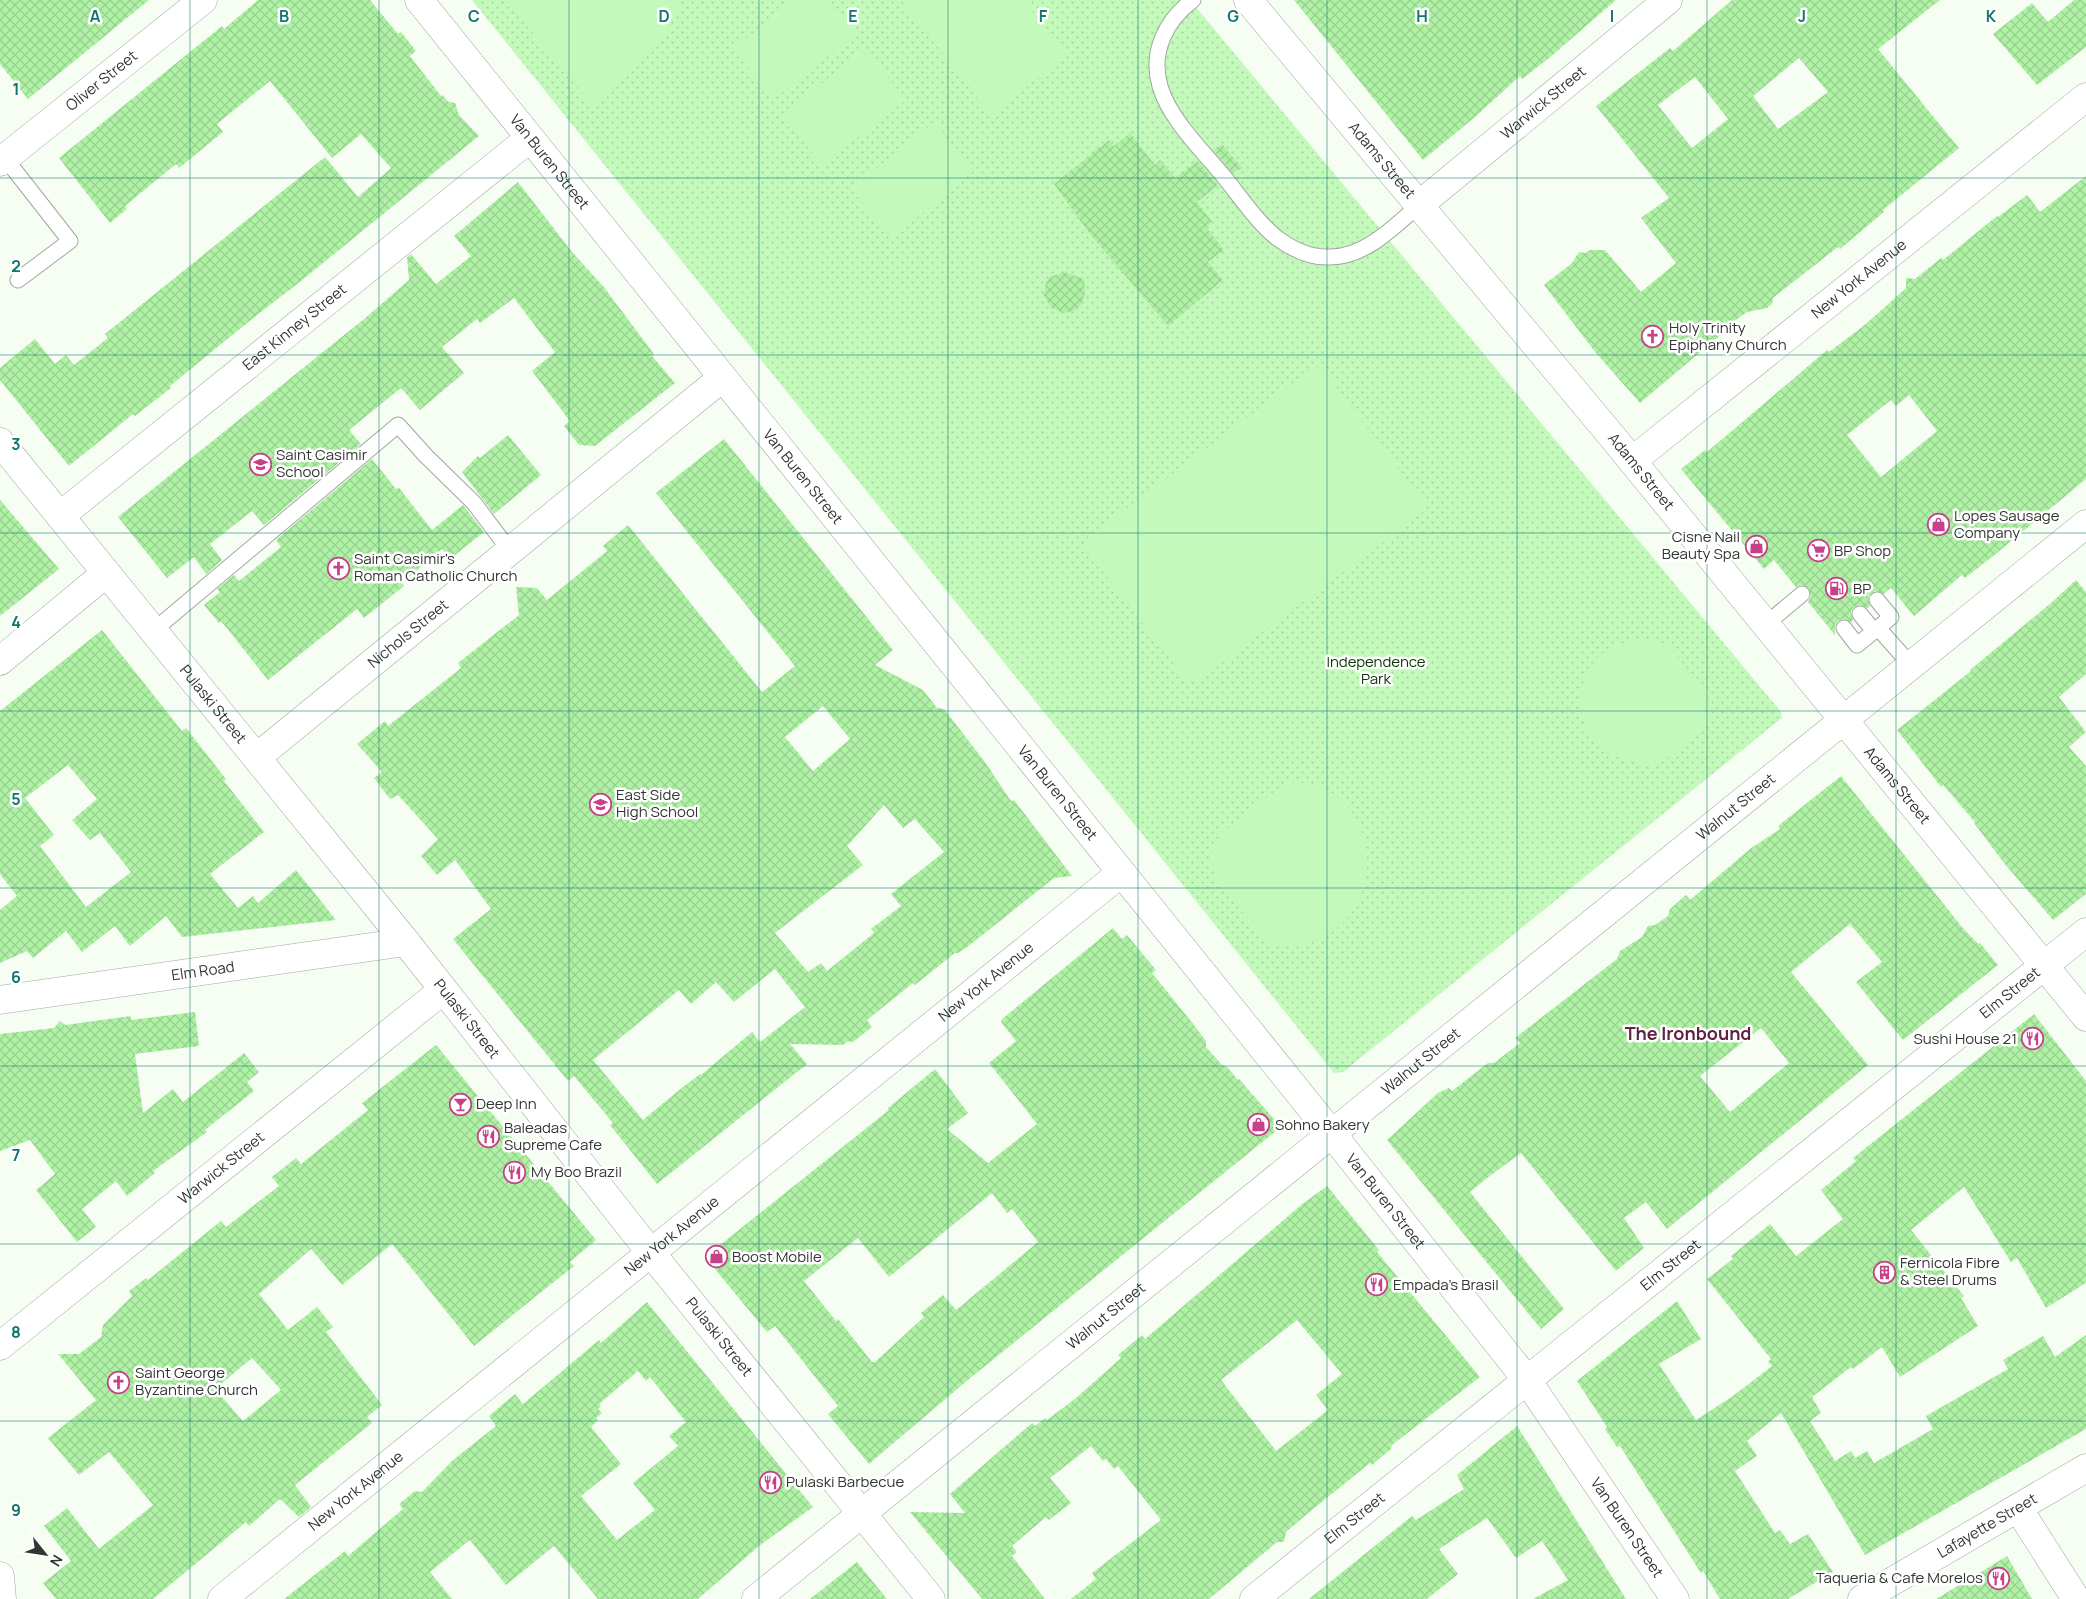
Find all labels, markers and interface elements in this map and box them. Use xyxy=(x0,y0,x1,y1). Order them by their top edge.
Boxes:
text: A xyxy=(90,5,101,27)
text: B xyxy=(279,5,289,27)
text: C xyxy=(468,5,480,27)
text: D xyxy=(658,5,670,27)
text: E xyxy=(848,5,858,27)
text: F xyxy=(1039,5,1048,27)
text: G xyxy=(1227,5,1239,27)
text: H xyxy=(1416,5,1428,27)
text: I xyxy=(1610,5,1614,27)
text: J xyxy=(1798,5,1806,27)
text: K xyxy=(1986,5,1997,27)
street label: Oliver Street xyxy=(61,45,142,116)
street label: Warwick Street xyxy=(1496,61,1590,144)
text: 1 xyxy=(12,78,20,100)
street label: Van Buren Street xyxy=(505,110,595,214)
street label: Adams Street xyxy=(1344,117,1421,203)
street label: New York Avenue xyxy=(1807,234,1911,323)
text: 2 xyxy=(11,255,21,277)
street label: East Kinney Street xyxy=(238,279,351,375)
place label: Holy Trinity Epiphany Church xyxy=(1669,317,1787,355)
church icon: Holy Trinity Epiphany Church xyxy=(1641,325,1665,349)
street label: Van Buren Street xyxy=(758,424,848,528)
street label: Adams Street xyxy=(1603,428,1679,515)
text: 3 xyxy=(11,433,21,455)
place label: Saint Casimir School xyxy=(276,444,368,482)
school or university icon: Saint Casimir School xyxy=(248,452,272,476)
place label: Lopes Sausage Company xyxy=(1954,505,2060,543)
shop icon: Lopes Sausage Company xyxy=(1926,513,1950,537)
place label: Cisne Nail Beauty Spa xyxy=(1662,526,1740,564)
shop icon: Cisne Nail Beauty Spa xyxy=(1744,534,1768,558)
supermarket icon: BP Shop xyxy=(1806,539,1830,563)
place label: BP Shop xyxy=(1834,540,1891,561)
place label: Saint Casimir's Roman Catholic Church xyxy=(354,548,518,586)
church icon: Saint Casimir's Roman Catholic Church xyxy=(326,556,350,580)
fuel station icon: BP xyxy=(1825,577,1849,601)
place label: BP xyxy=(1853,578,1871,599)
street label: Nichols Street xyxy=(363,594,453,673)
text: 4 xyxy=(11,611,21,633)
park label: Independence Park xyxy=(1326,651,1426,689)
street label: Pulaski Street xyxy=(175,660,252,748)
street label: Van Buren Street xyxy=(1013,741,1103,845)
street label: Adams Street xyxy=(1859,742,1935,828)
street label: Walnut Street xyxy=(1692,768,1780,845)
place label: East Side High School xyxy=(616,784,698,822)
text: 5 xyxy=(11,788,21,810)
school or university icon: East Side High School xyxy=(588,792,612,816)
street label: New York Avenue xyxy=(934,937,1038,1026)
street label: Elm Road xyxy=(170,956,236,985)
street label: Elm Street xyxy=(1975,962,2044,1023)
text: 6 xyxy=(11,966,21,988)
street label: Pulaski Street xyxy=(429,974,505,1063)
district label: The Ironbound xyxy=(1625,1021,1751,1045)
street label: Walnut Street xyxy=(1377,1023,1465,1100)
restaurant icon: Sushi House 21 xyxy=(2021,1027,2045,1051)
place label: Sushi House 21 xyxy=(1913,1028,2017,1049)
bar icon: Deep Inn xyxy=(448,1092,472,1116)
place label: Deep Inn xyxy=(476,1093,537,1114)
shop icon: Sohno Bakery xyxy=(1247,1113,1271,1137)
place label: Sohno Bakery xyxy=(1275,1114,1370,1135)
place label: Baleadas Supreme Cafe xyxy=(504,1117,602,1155)
restaurant icon: Baleadas Supreme Cafe xyxy=(476,1125,500,1149)
street label: Warwick Street xyxy=(174,1127,269,1209)
text: 7 xyxy=(12,1144,20,1166)
street label: Van Buren Street xyxy=(1341,1149,1430,1253)
restaurant icon: My Boo Brazil xyxy=(503,1160,527,1184)
place label: My Boo Brazil xyxy=(531,1161,622,1182)
street label: New York Avenue xyxy=(619,1191,723,1280)
street label: Elm Street xyxy=(1636,1234,1705,1295)
shop icon: Boost Mobile xyxy=(704,1245,728,1269)
place label: Boost Mobile xyxy=(732,1246,822,1267)
place label: Fernicola Fibre & Steel Drums xyxy=(1900,1252,2000,1290)
building icon: Fernicola Fibre & Steel Drums xyxy=(1872,1260,1896,1284)
restaurant icon: Empada's Brasil xyxy=(1365,1273,1389,1297)
place label: Empada's Brasil xyxy=(1393,1274,1499,1295)
street label: Walnut Street xyxy=(1062,1277,1150,1354)
street label: Pulaski Street xyxy=(681,1293,758,1380)
text: 8 xyxy=(11,1321,21,1343)
place label: Saint George Byzantine Church xyxy=(135,1362,258,1400)
church icon: Saint George Byzantine Church xyxy=(107,1370,131,1394)
street label: New York Avenue xyxy=(304,1446,408,1535)
restaurant icon: Pulaski Barbecue xyxy=(758,1470,782,1494)
place label: Pulaski Barbecue xyxy=(786,1471,904,1492)
street label: Van Buren Street xyxy=(1586,1473,1669,1582)
street label: Elm Street xyxy=(1320,1487,1389,1549)
street label: Lafayette Street xyxy=(1933,1488,2041,1563)
text: 9 xyxy=(11,1499,21,1521)
north arrow xyxy=(20,1529,70,1579)
text: N xyxy=(46,1552,67,1570)
restaurant icon: Taqueria & Cafe Morelos xyxy=(1987,1566,2011,1590)
place label: Taqueria & Cafe Morelos xyxy=(1816,1567,1983,1588)

